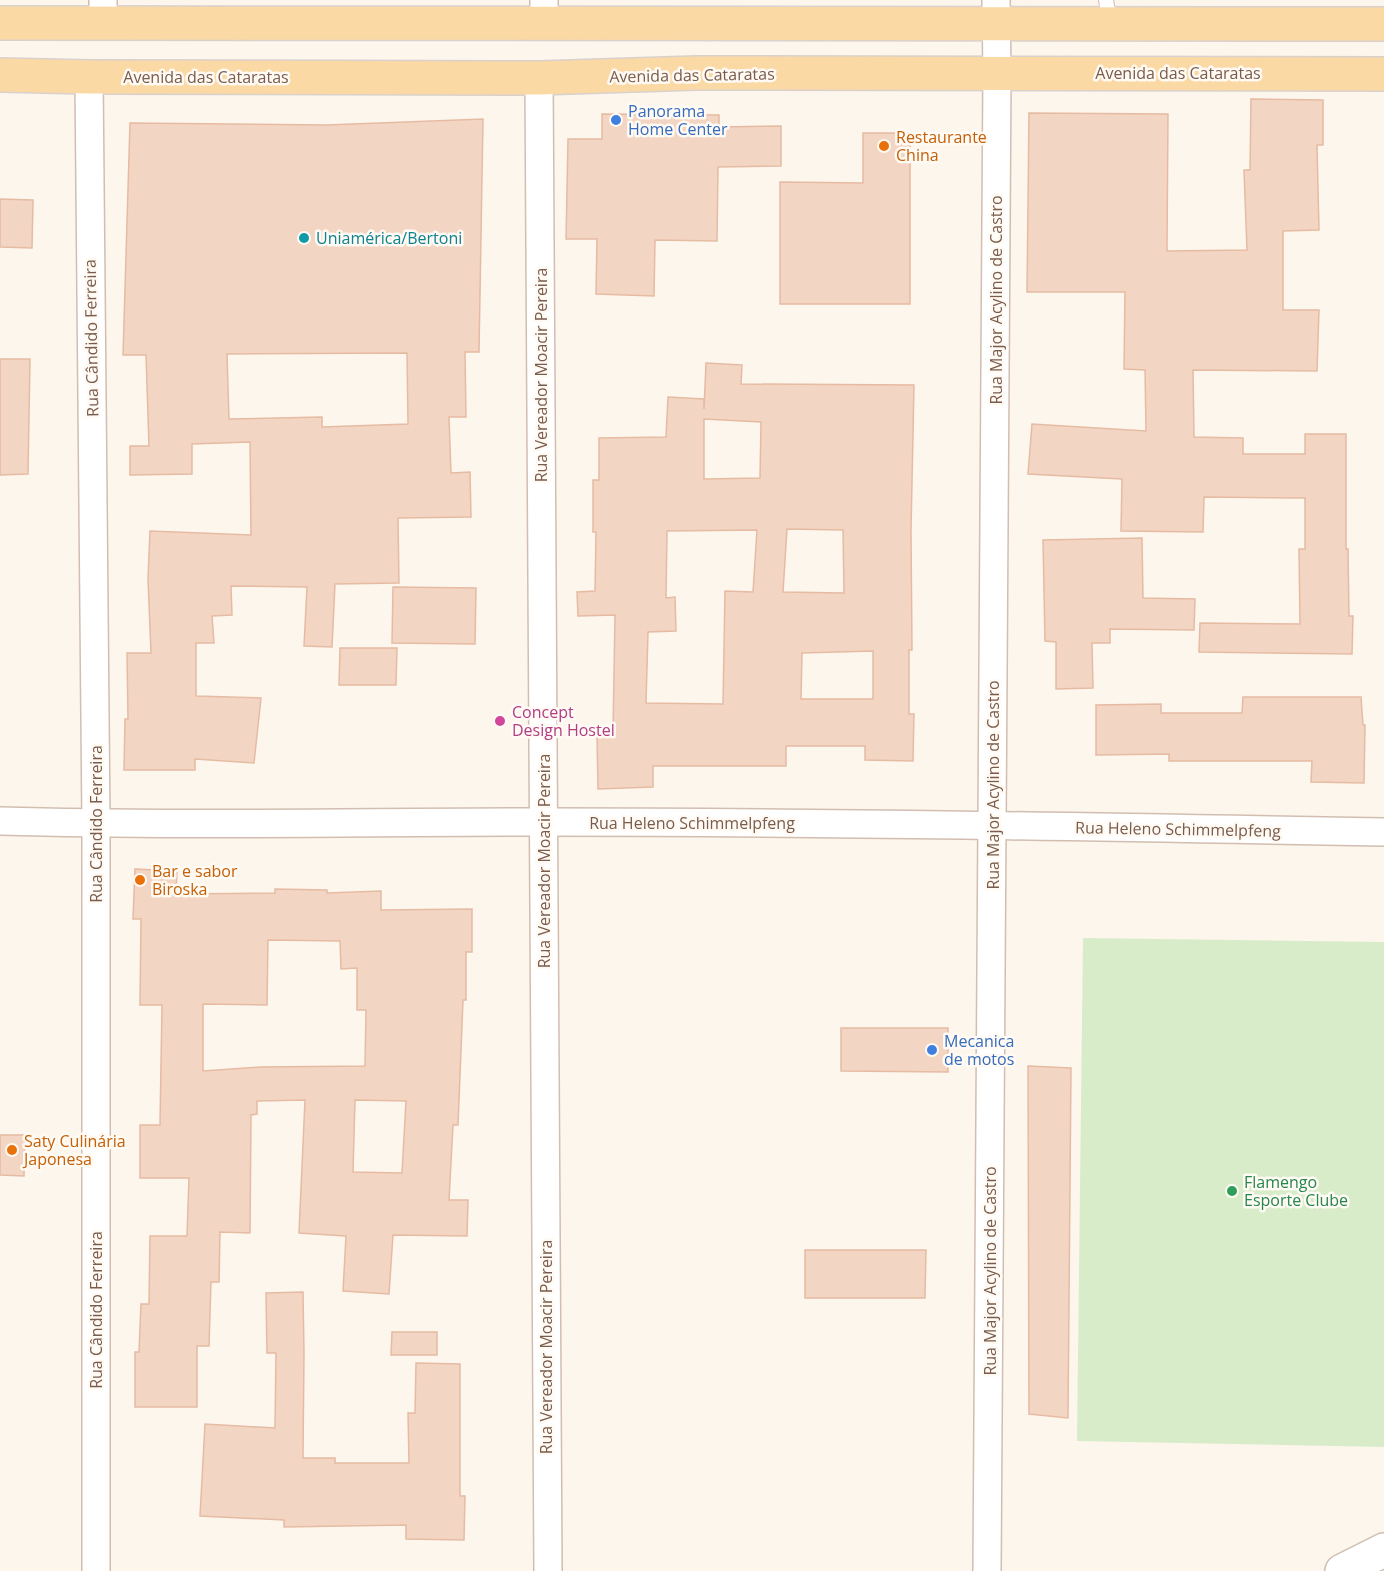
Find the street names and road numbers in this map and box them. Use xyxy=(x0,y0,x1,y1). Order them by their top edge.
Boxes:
street label: Avenida das Cataratas xyxy=(1095,62,1261,84)
street label: Avenida das Cataratas xyxy=(609,63,775,87)
street label: Avenida das Cataratas xyxy=(123,66,289,88)
street label: Rua Major Acylino de Castro xyxy=(985,195,1007,405)
street label: Rua Cândido Ferreira xyxy=(79,259,103,417)
street label: Rua Vereador Moacir Pereira xyxy=(530,268,552,482)
street label: Rua Major Acylino de Castro xyxy=(982,680,1004,890)
street label: Rua Cândido Ferreira xyxy=(85,745,107,903)
street label: Rua Vereador Moacir Pereira xyxy=(533,754,555,968)
street label: Rua Heleno Schimmelpfeng xyxy=(589,812,795,834)
street label: Rua Heleno Schimmelpfeng xyxy=(1075,816,1281,842)
street label: Rua Major Acylino de Castro xyxy=(979,1166,1001,1376)
street label: Rua Cândido Ferreira xyxy=(85,1231,107,1389)
street label: Rua Vereador Moacir Pereira xyxy=(535,1240,557,1454)

